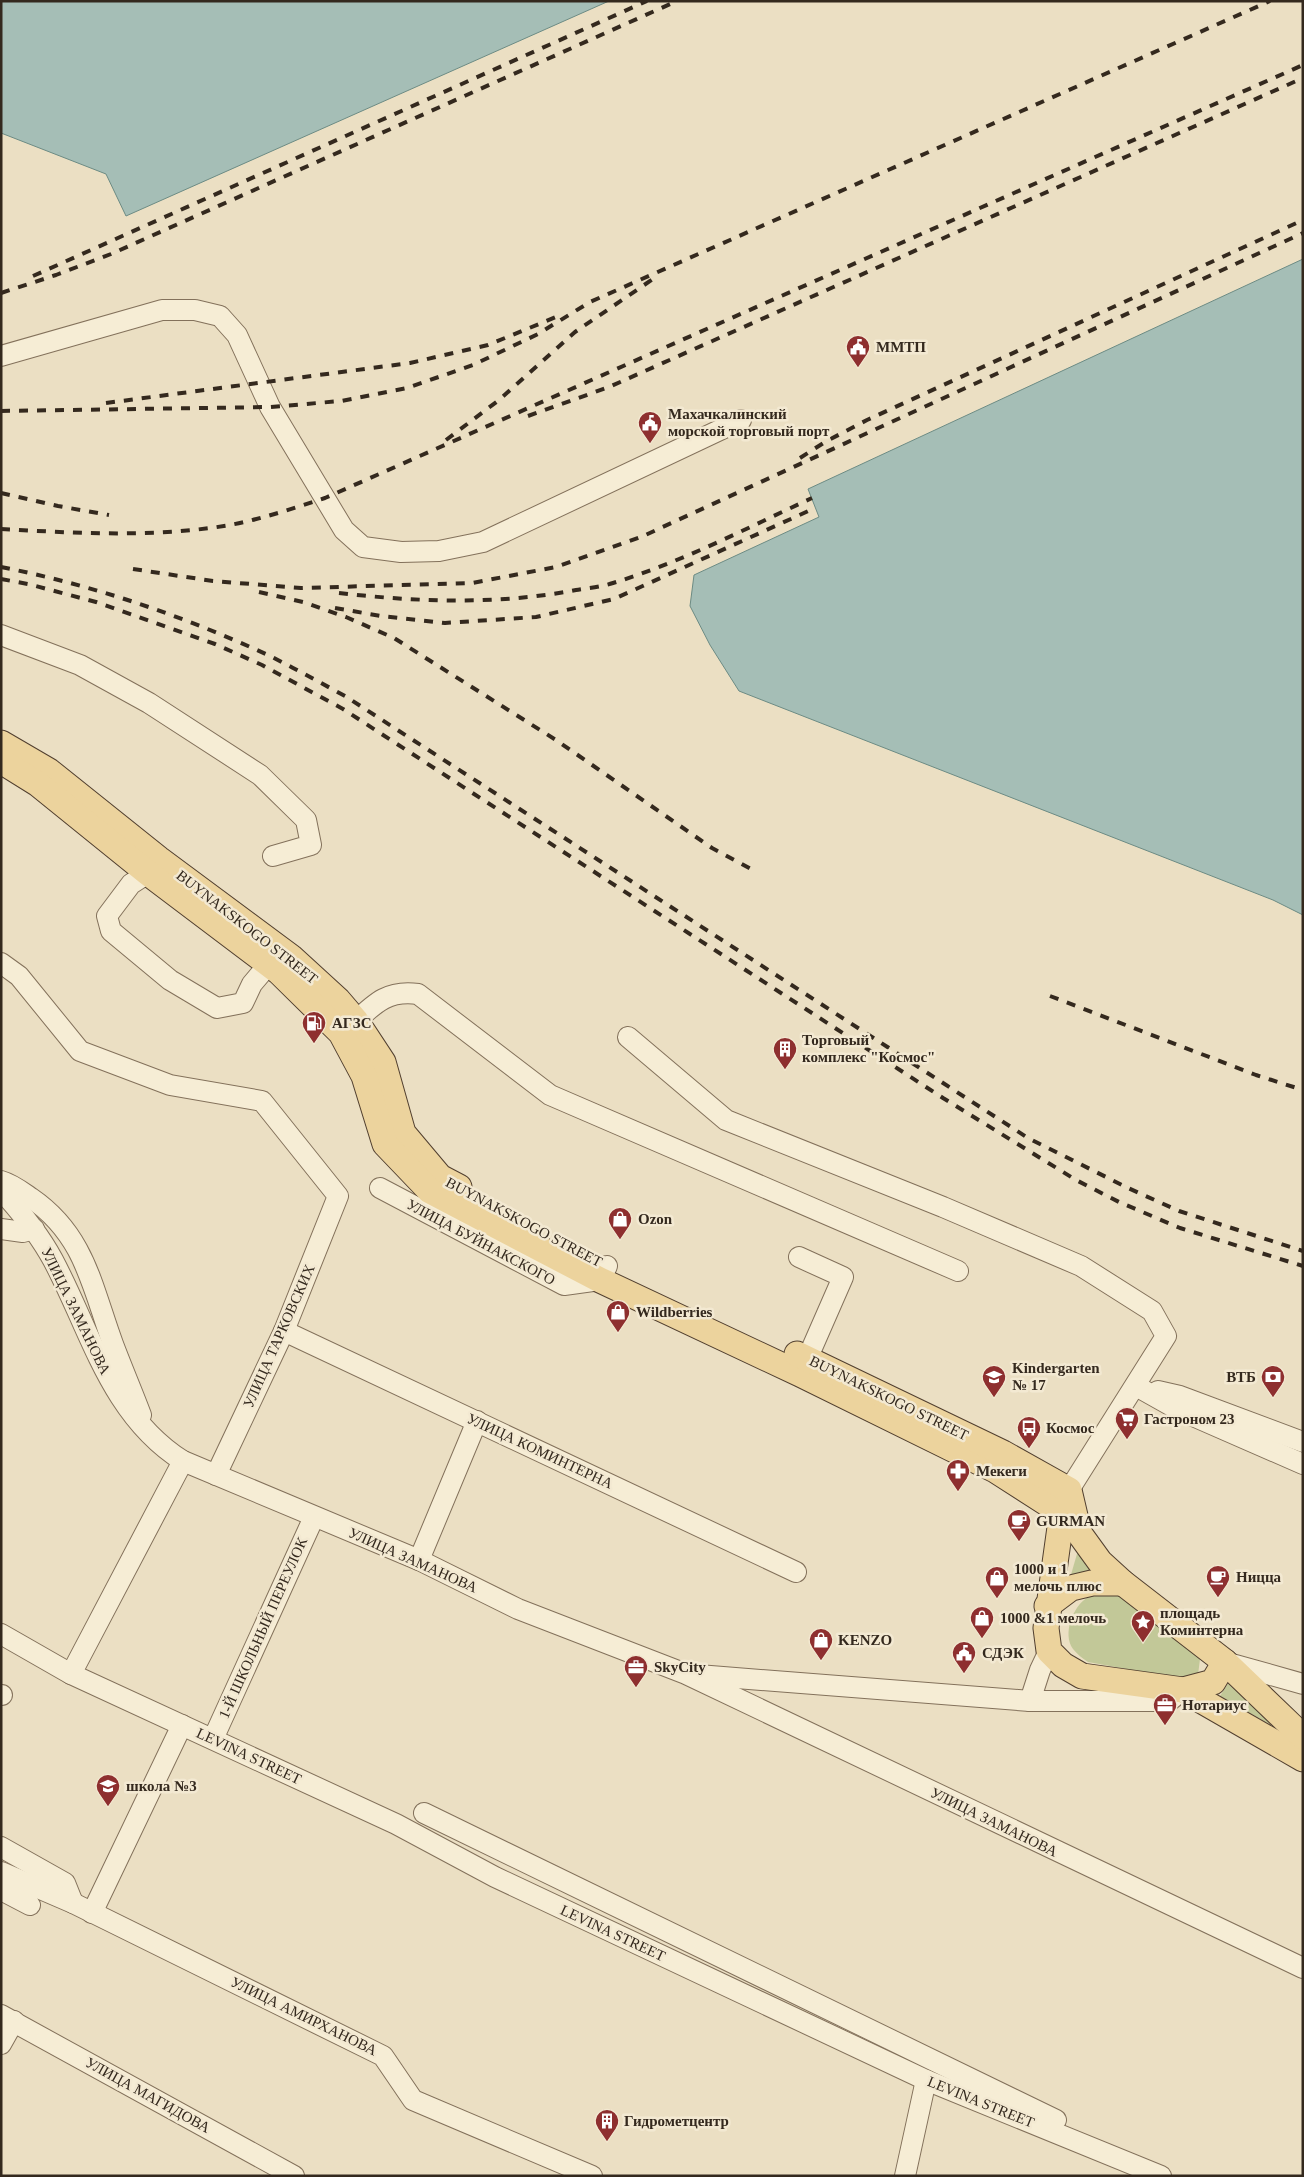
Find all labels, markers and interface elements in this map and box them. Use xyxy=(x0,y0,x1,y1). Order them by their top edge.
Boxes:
public building icon: ММТП xyxy=(845,334,871,368)
place label: ММТП xyxy=(876,339,926,355)
place label: Махачкалинский морской торговый порт xyxy=(668,406,830,439)
public building icon: Махачкалинский морской торговый порт xyxy=(637,410,663,444)
street label: BUYNAKSKOGO STREET xyxy=(173,867,321,987)
fuel station icon: АГЗС xyxy=(301,1010,327,1044)
place label: АГЗС xyxy=(332,1015,372,1031)
place label: Торговый комплекс "Космос" xyxy=(802,1032,935,1065)
building icon: Торговый комплекс "Космос" xyxy=(772,1036,798,1070)
street label: BUYNAKSKOGO STREET xyxy=(443,1174,605,1270)
street label: УЛИЦА БУЙНАКСКОГО xyxy=(404,1196,558,1288)
shop icon: Ozon xyxy=(607,1206,633,1240)
place label: Ozon xyxy=(638,1211,673,1227)
street label: УЛИЦА ЗАМАНОВА xyxy=(38,1245,114,1377)
street label: УЛИЦА ТАРКОВСКИХ xyxy=(240,1262,318,1410)
shop icon: Wildberries xyxy=(605,1299,631,1333)
place label: Wildberries xyxy=(636,1304,713,1320)
street label: BUYNAKSKOGO STREET xyxy=(807,1353,971,1443)
place label: Kindergarten № 17 xyxy=(1012,1360,1100,1393)
school or university icon: Kindergarten № 17 xyxy=(981,1364,1007,1398)
bank icon: ВТБ xyxy=(1260,1364,1286,1398)
place label: ВТБ xyxy=(1226,1369,1256,1385)
supermarket icon: Гастроном 23 xyxy=(1114,1406,1140,1440)
street label: УЛИЦА КОМИНТЕРНА xyxy=(464,1410,616,1492)
place label: Гастроном 23 xyxy=(1144,1411,1235,1427)
bus stop icon: Космос xyxy=(1016,1415,1042,1449)
place label: Космос xyxy=(1046,1420,1095,1436)
pharmacy icon: Мекеги xyxy=(945,1458,971,1492)
place label: Мекеги xyxy=(976,1463,1027,1479)
cafe icon: GURMAN xyxy=(1006,1508,1032,1542)
place label: GURMAN xyxy=(1036,1513,1105,1529)
street label: УЛИЦА ЗАМАНОВА xyxy=(346,1524,480,1596)
street label: 1-Й ШКОЛЬНЫЙ ПЕРЕУЛОК xyxy=(216,1534,311,1721)
place label: 1000 и 1 мелочь плюс xyxy=(1014,1561,1102,1594)
cafe icon: Ницца xyxy=(1205,1564,1231,1598)
shop icon: 1000 и 1 мелочь плюс xyxy=(984,1565,1010,1599)
place label: Ницца xyxy=(1236,1569,1282,1585)
shop icon: 1000 &1 мелочь xyxy=(969,1605,995,1639)
place label: площадь Коминтерна xyxy=(1160,1605,1244,1638)
place icon: площадь Коминтерна xyxy=(1130,1609,1156,1643)
place label: 1000 &1 мелочь xyxy=(1000,1610,1106,1626)
shop icon: KENZO xyxy=(808,1627,834,1661)
place label: KENZO xyxy=(838,1632,892,1648)
public building icon: СДЭК xyxy=(951,1640,977,1674)
place label: СДЭК xyxy=(982,1645,1024,1661)
office icon: SkyCity xyxy=(623,1654,649,1688)
place label: SkyCity xyxy=(654,1659,706,1675)
office icon: Нотариус xyxy=(1152,1692,1178,1726)
place label: Нотариус xyxy=(1182,1697,1247,1713)
street label: LEVINA STREET xyxy=(194,1725,304,1787)
school or university icon: школа №3 xyxy=(95,1773,121,1807)
place label: школа №3 xyxy=(126,1778,197,1794)
street label: УЛИЦА ЗАМАНОВА xyxy=(928,1784,1060,1860)
street label: LEVINA STREET xyxy=(558,1902,668,1964)
street label: УЛИЦА АМИРХАНОВА xyxy=(228,1974,380,2059)
street label: УЛИЦА МАГИДОВА xyxy=(83,2054,213,2136)
street label: LEVINA STREET xyxy=(925,2073,1037,2131)
building icon: Гидрометцентр xyxy=(594,2108,620,2142)
place label: Гидрометцентр xyxy=(624,2113,729,2129)

